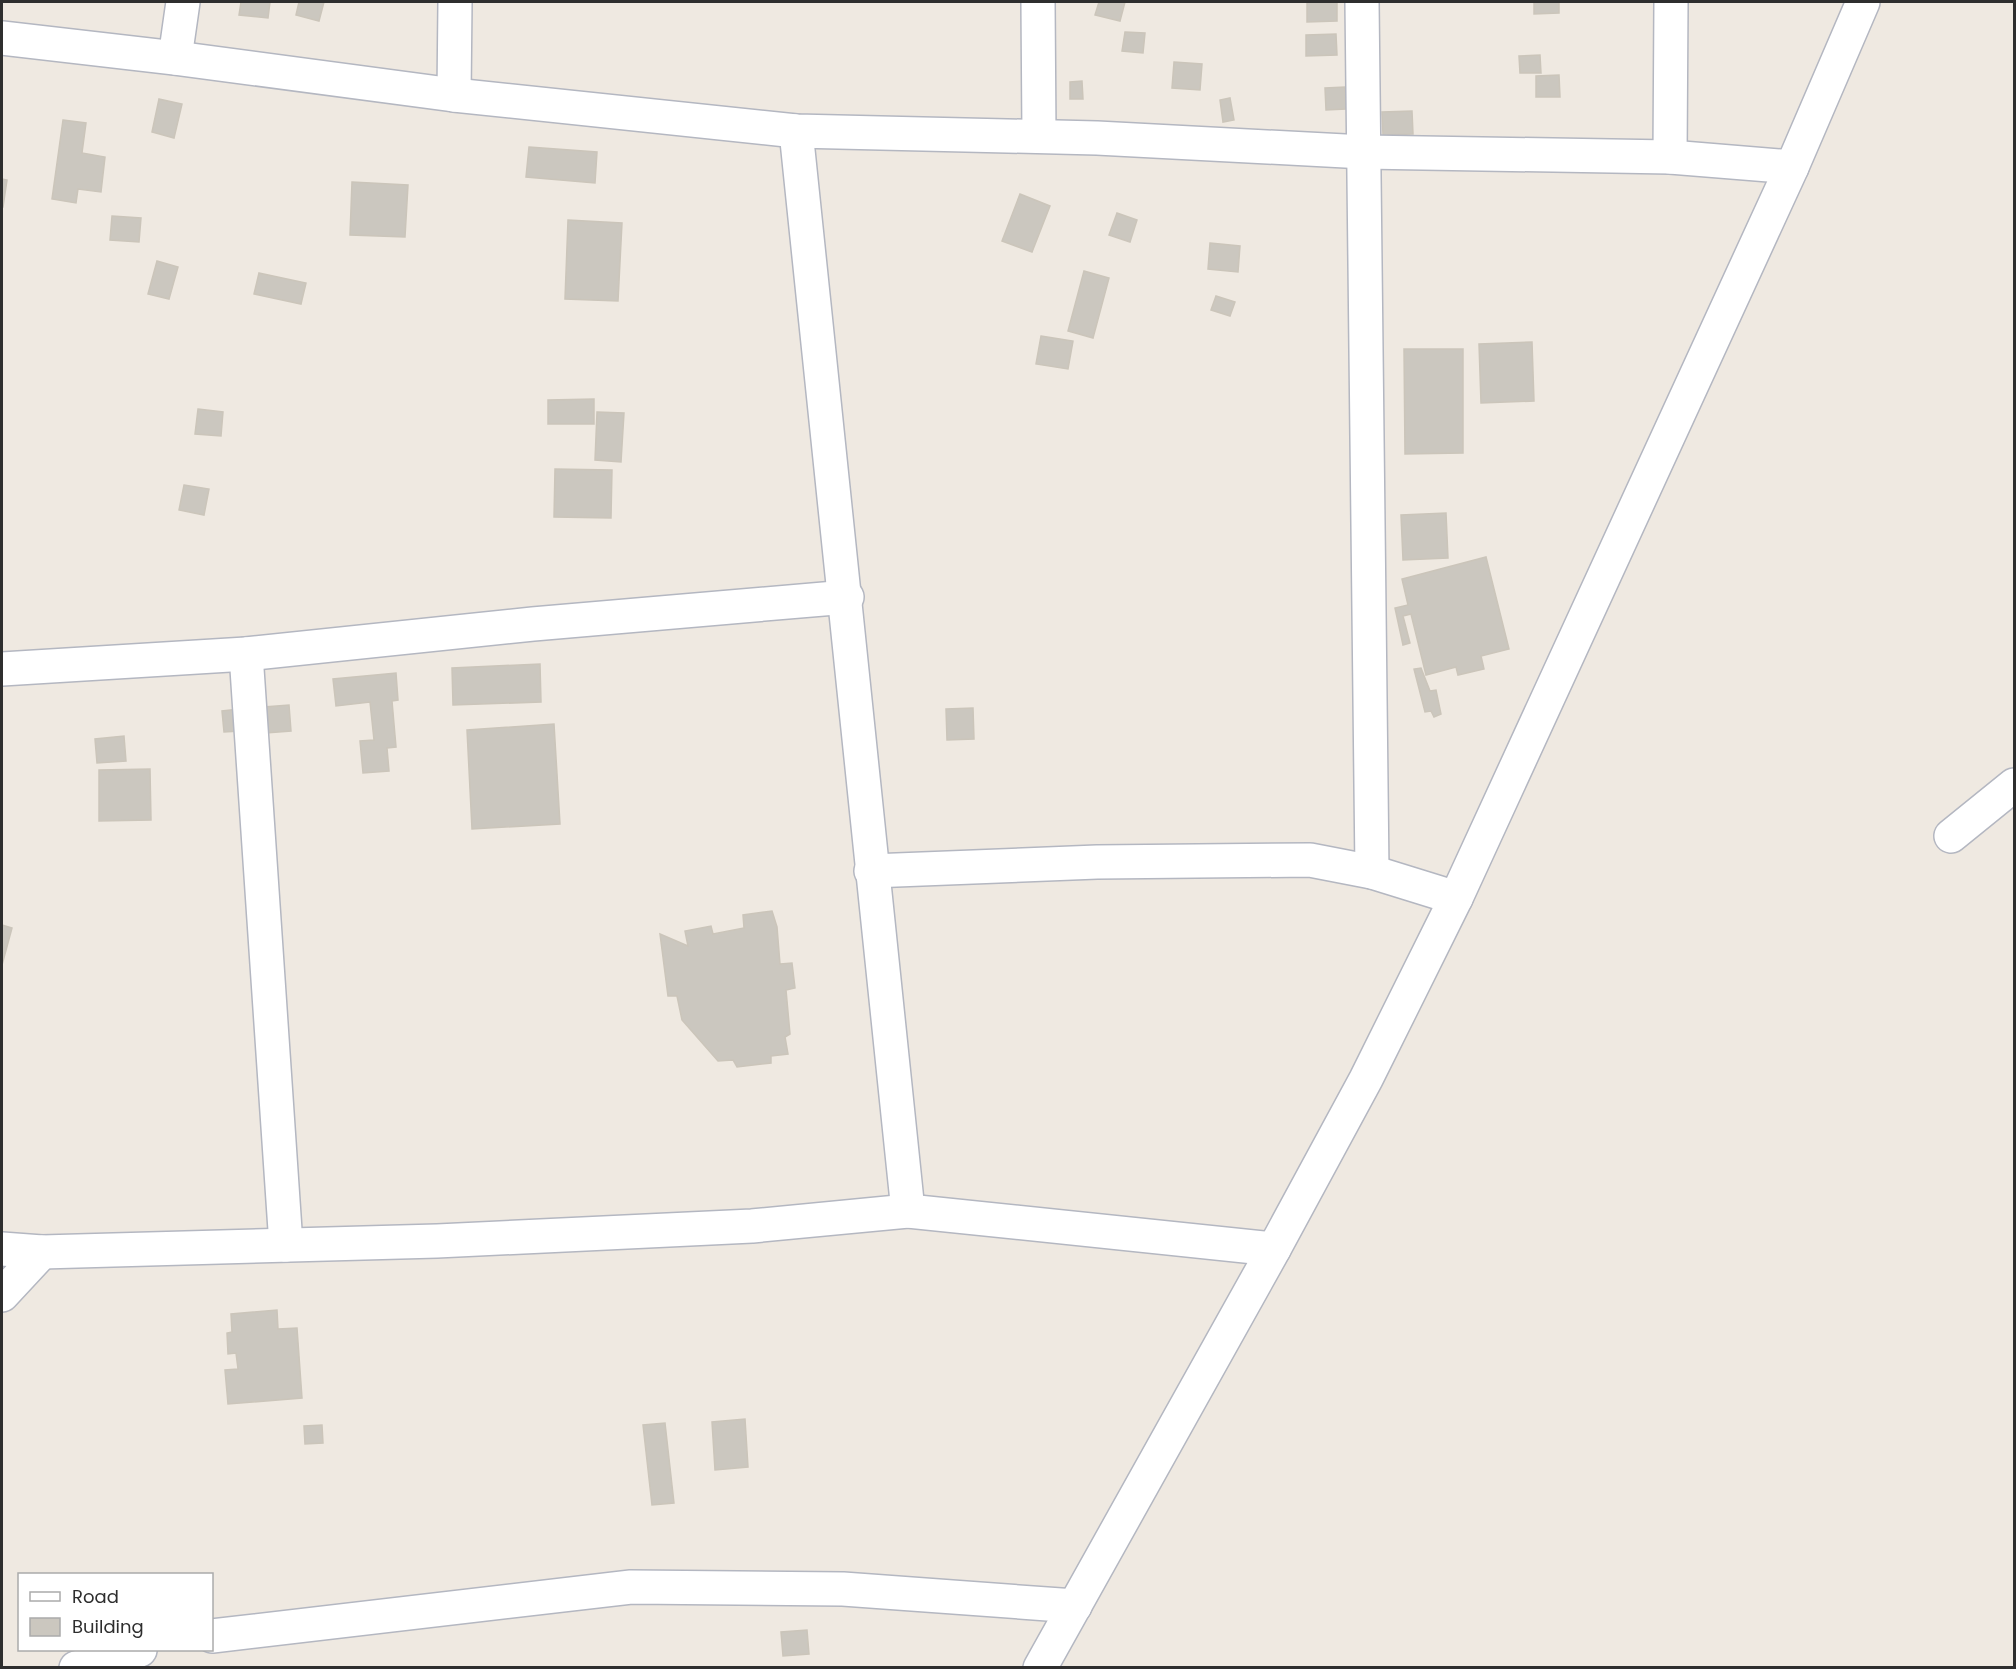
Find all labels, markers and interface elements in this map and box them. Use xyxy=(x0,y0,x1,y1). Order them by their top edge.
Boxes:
legend xyxy=(18,1573,213,1651)
text: Road xyxy=(72,1584,119,1609)
text: Building xyxy=(72,1614,144,1639)

